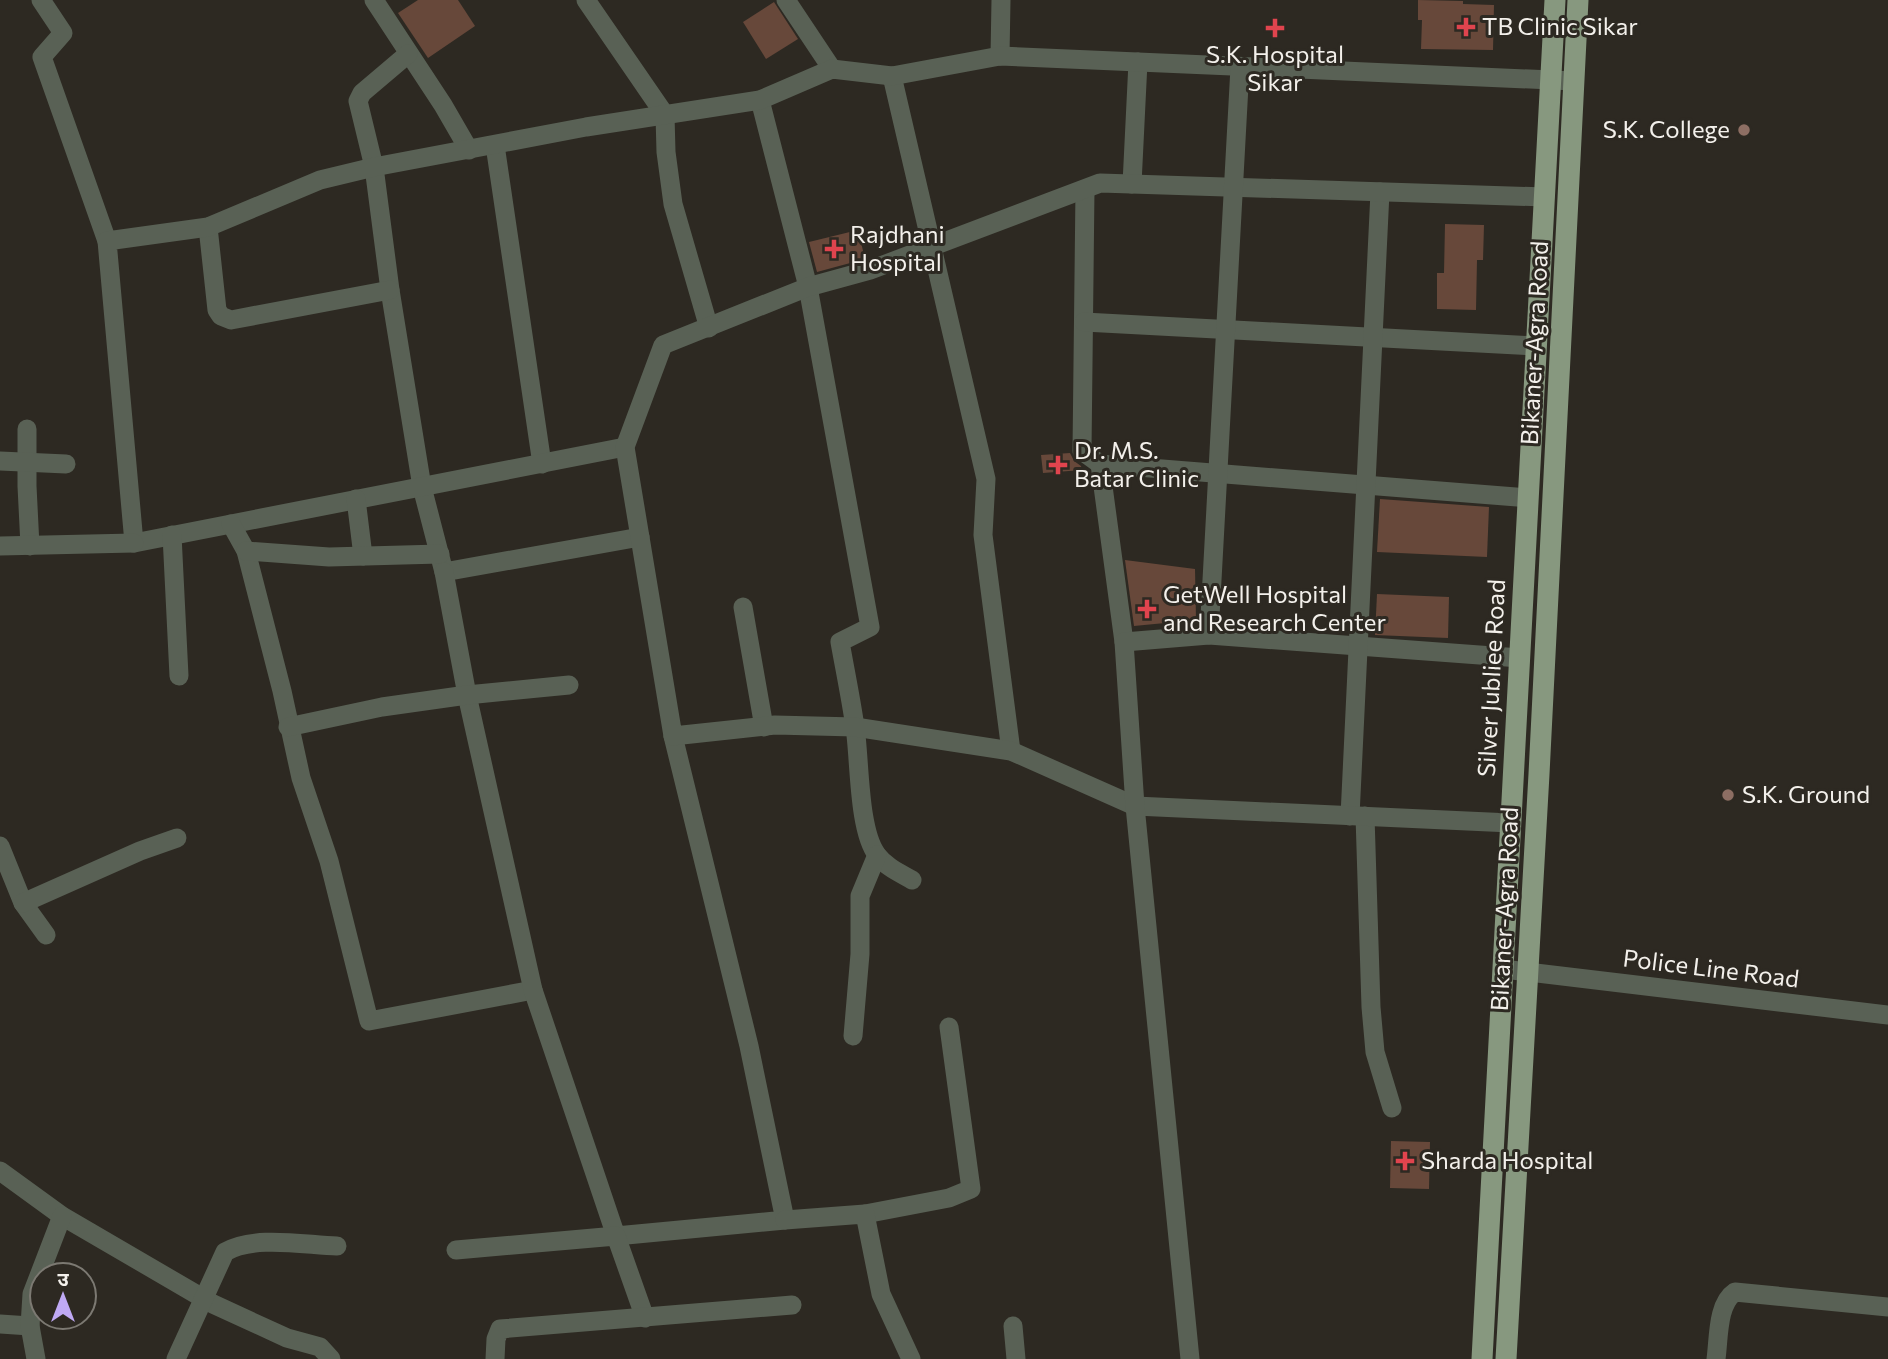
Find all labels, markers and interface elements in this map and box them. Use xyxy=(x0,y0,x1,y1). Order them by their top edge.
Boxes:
place label: TB Clinic Sikar xyxy=(1482,11,1638,40)
marker: TB Clinic Sikar xyxy=(1456,17,1476,37)
marker: S.K. Hospital Sikar xyxy=(1265,18,1285,38)
place label: S.K. Hospital Sikar xyxy=(1206,39,1344,96)
place label: S.K. College xyxy=(1603,114,1730,143)
marker: S.K. College xyxy=(1736,122,1752,138)
place label: Rajdhani Hospital xyxy=(850,219,945,276)
marker: Rajdhani Hospital xyxy=(824,239,844,259)
street label: Bikaner-Agra Road xyxy=(1514,240,1553,446)
place label: Dr. M.S. Batar Clinic xyxy=(1074,435,1199,492)
marker: Dr. M.S. Batar Clinic xyxy=(1048,455,1068,475)
street label: Silver Jubliee Road xyxy=(1471,578,1510,777)
place label: GetWell Hospital and Research Center xyxy=(1163,579,1386,636)
marker: GetWell Hospital and Research Center xyxy=(1137,599,1157,619)
place label: S.K. Ground xyxy=(1742,779,1870,808)
marker: S.K. Ground xyxy=(1720,787,1736,803)
street label: Bikaner-Agra Road xyxy=(1484,806,1523,1012)
street label: Police Line Road xyxy=(1621,942,1801,993)
place label: Sharda Hospital xyxy=(1421,1145,1593,1174)
marker: Sharda Hospital xyxy=(1395,1151,1415,1171)
north arrow xyxy=(28,1261,98,1331)
text: उ xyxy=(57,1267,69,1290)

